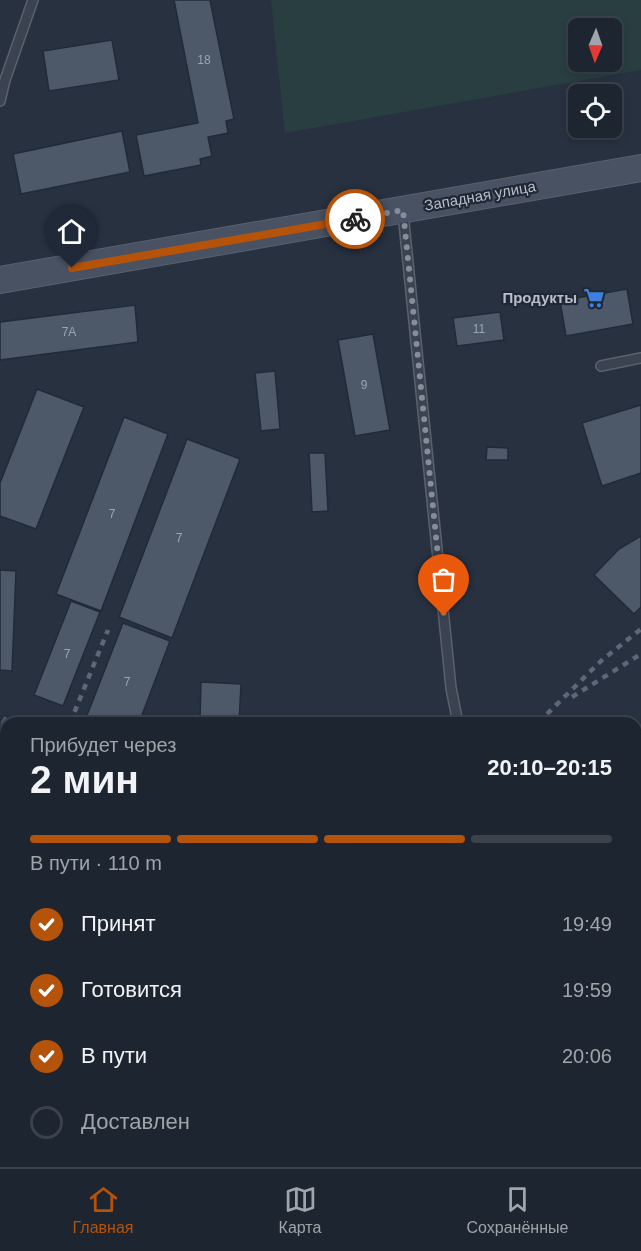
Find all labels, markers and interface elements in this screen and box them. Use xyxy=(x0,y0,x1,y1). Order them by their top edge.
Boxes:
north arrow xyxy=(568,18,622,72)
map controls xyxy=(568,18,622,138)
house number: 18 xyxy=(197,53,211,67)
button: locate xyxy=(568,84,622,138)
street label: Западная улица xyxy=(423,177,538,214)
courier xyxy=(325,189,385,249)
icon: bike xyxy=(339,203,372,236)
pin xyxy=(46,206,97,268)
icon: home xyxy=(55,215,88,248)
supermarket icon: Продукты xyxy=(582,286,606,310)
place label: Продукты xyxy=(502,289,577,306)
house number: 11 xyxy=(473,322,486,336)
house number: 7А xyxy=(62,325,76,339)
house number: 9 xyxy=(361,378,368,392)
house number: 7 xyxy=(109,507,116,521)
house number: 7 xyxy=(176,531,183,545)
pin xyxy=(418,554,469,616)
icon: bag xyxy=(427,563,460,596)
house number: 7 xyxy=(64,647,71,661)
house number: 7 xyxy=(124,675,131,689)
text: Прибудет через xyxy=(30,734,176,756)
text: 20:10–20:15 xyxy=(487,755,612,780)
text: 2 мин xyxy=(30,758,139,801)
text: В пути · 110 m xyxy=(30,852,162,874)
icon: check xyxy=(30,908,63,941)
text: Принят xyxy=(81,911,155,936)
text: 19:49 xyxy=(562,913,612,935)
icon: check xyxy=(30,974,63,1007)
text: Готовится xyxy=(81,977,182,1002)
text: 19:59 xyxy=(562,979,612,1001)
icon: check xyxy=(30,1040,63,1073)
text: В пути xyxy=(81,1043,147,1068)
text: 20:06 xyxy=(562,1045,612,1067)
text: Доставлен xyxy=(81,1109,190,1134)
tab: Главная xyxy=(73,1183,133,1237)
tab: Карта xyxy=(279,1183,321,1237)
tab: Сохранённые xyxy=(467,1183,568,1237)

